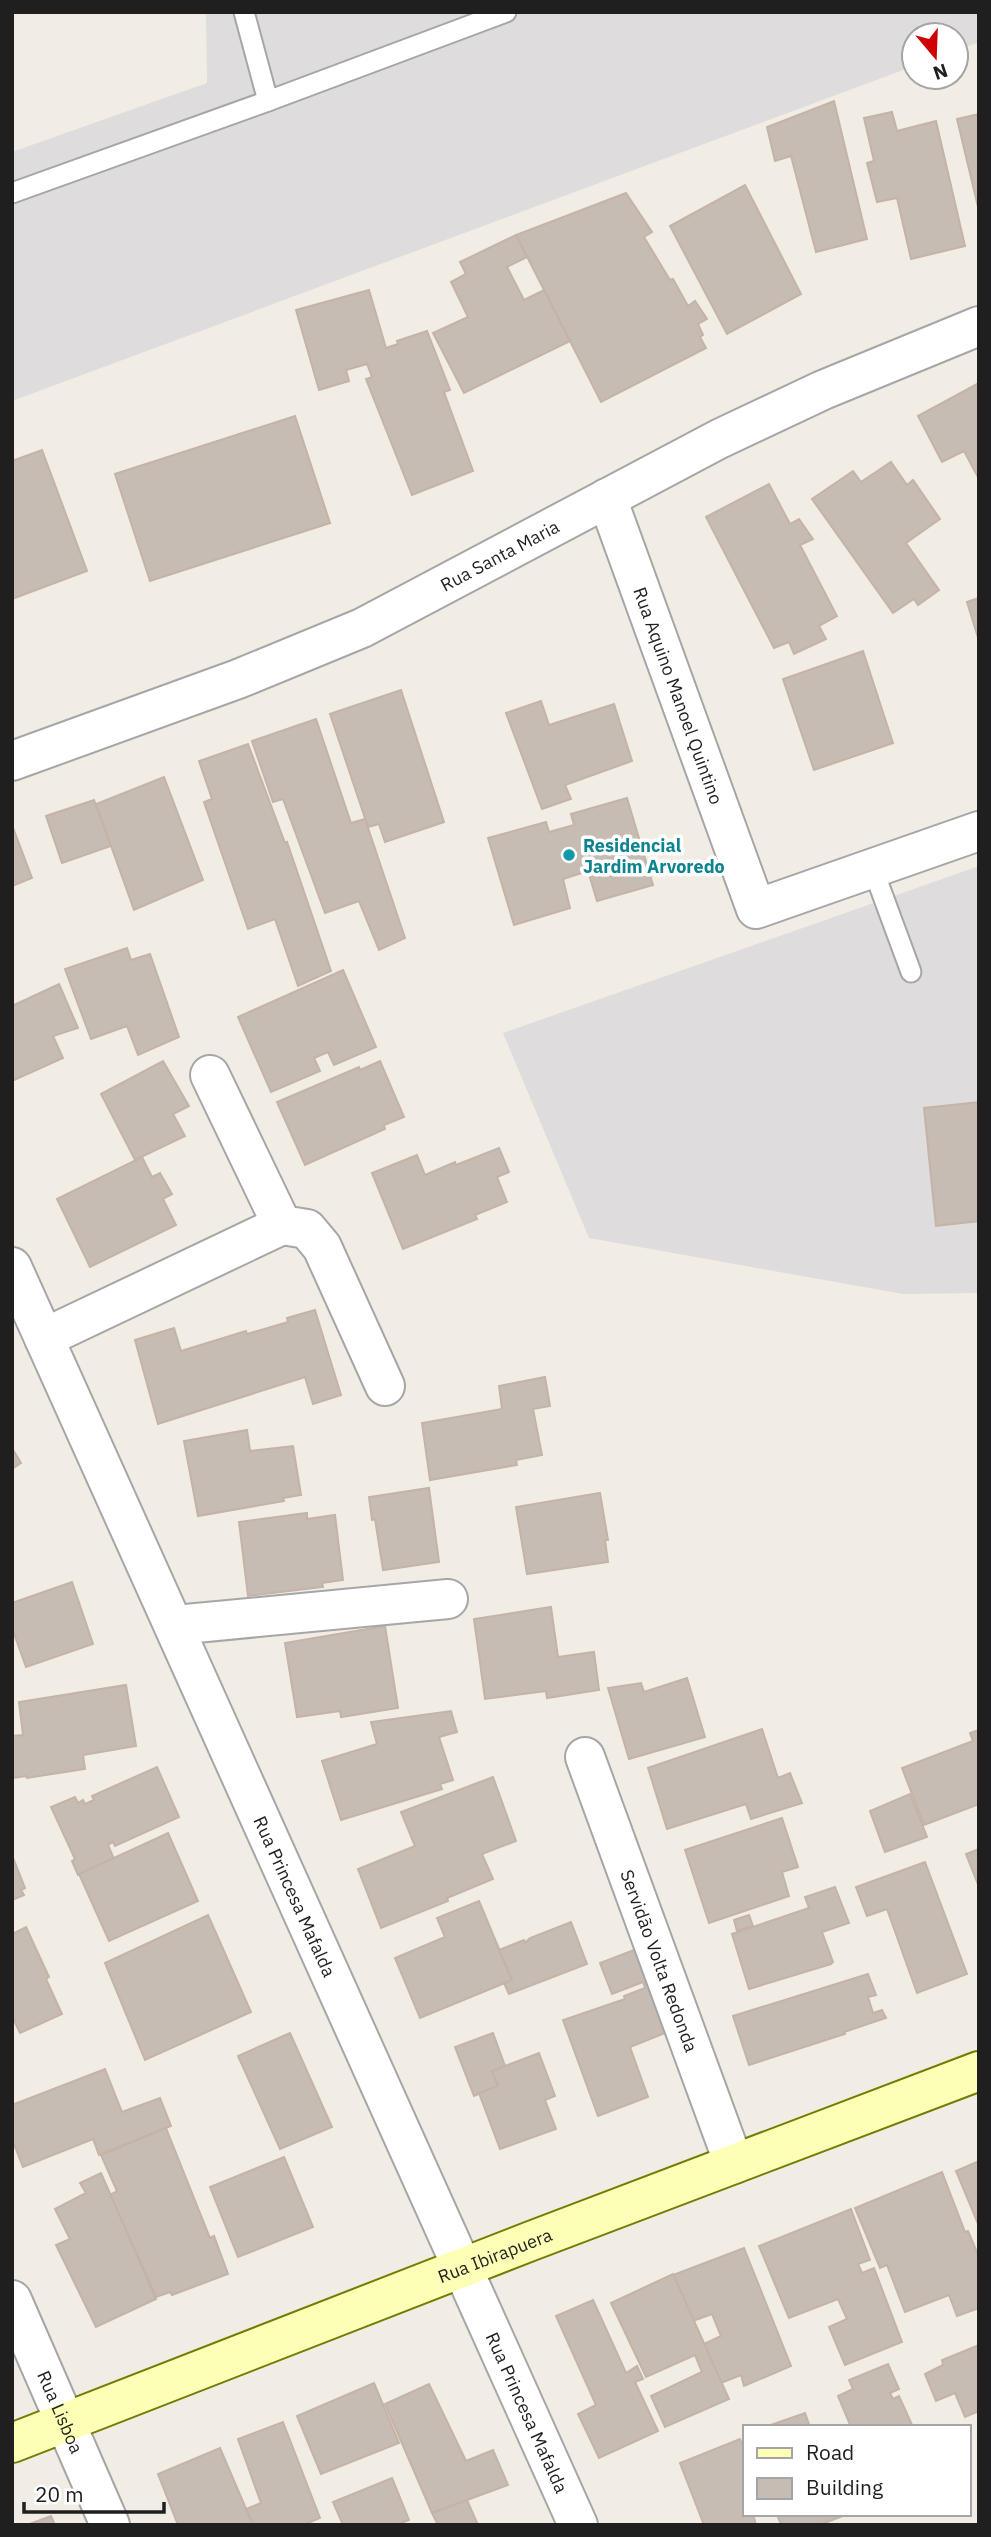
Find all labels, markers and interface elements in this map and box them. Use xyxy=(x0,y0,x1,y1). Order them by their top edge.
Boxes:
north arrow xyxy=(900,21,970,91)
text: N xyxy=(930,58,951,86)
street label: Rua Santa Maria xyxy=(436,514,563,596)
street label: Rua Aquino Manoel Quintino xyxy=(629,584,728,807)
place label: Residencial Jardim Arvoredo xyxy=(583,834,725,878)
marker: Residencial Jardim Arvoredo xyxy=(561,847,577,863)
street label: Rua Princesa Mafalda xyxy=(249,1812,341,1981)
street label: Servidão Volta Redonda xyxy=(616,1866,704,2055)
street label: Rua Ibirapuera xyxy=(434,2223,555,2288)
street label: Rua Princesa Mafalda xyxy=(481,2328,574,2497)
street label: Rua Lisboa xyxy=(33,2367,89,2457)
legend xyxy=(743,2425,970,2516)
text: Road xyxy=(806,2438,854,2466)
scale bar xyxy=(24,2470,164,2514)
text: Building xyxy=(806,2473,883,2501)
text: 20 m xyxy=(35,2480,84,2508)

